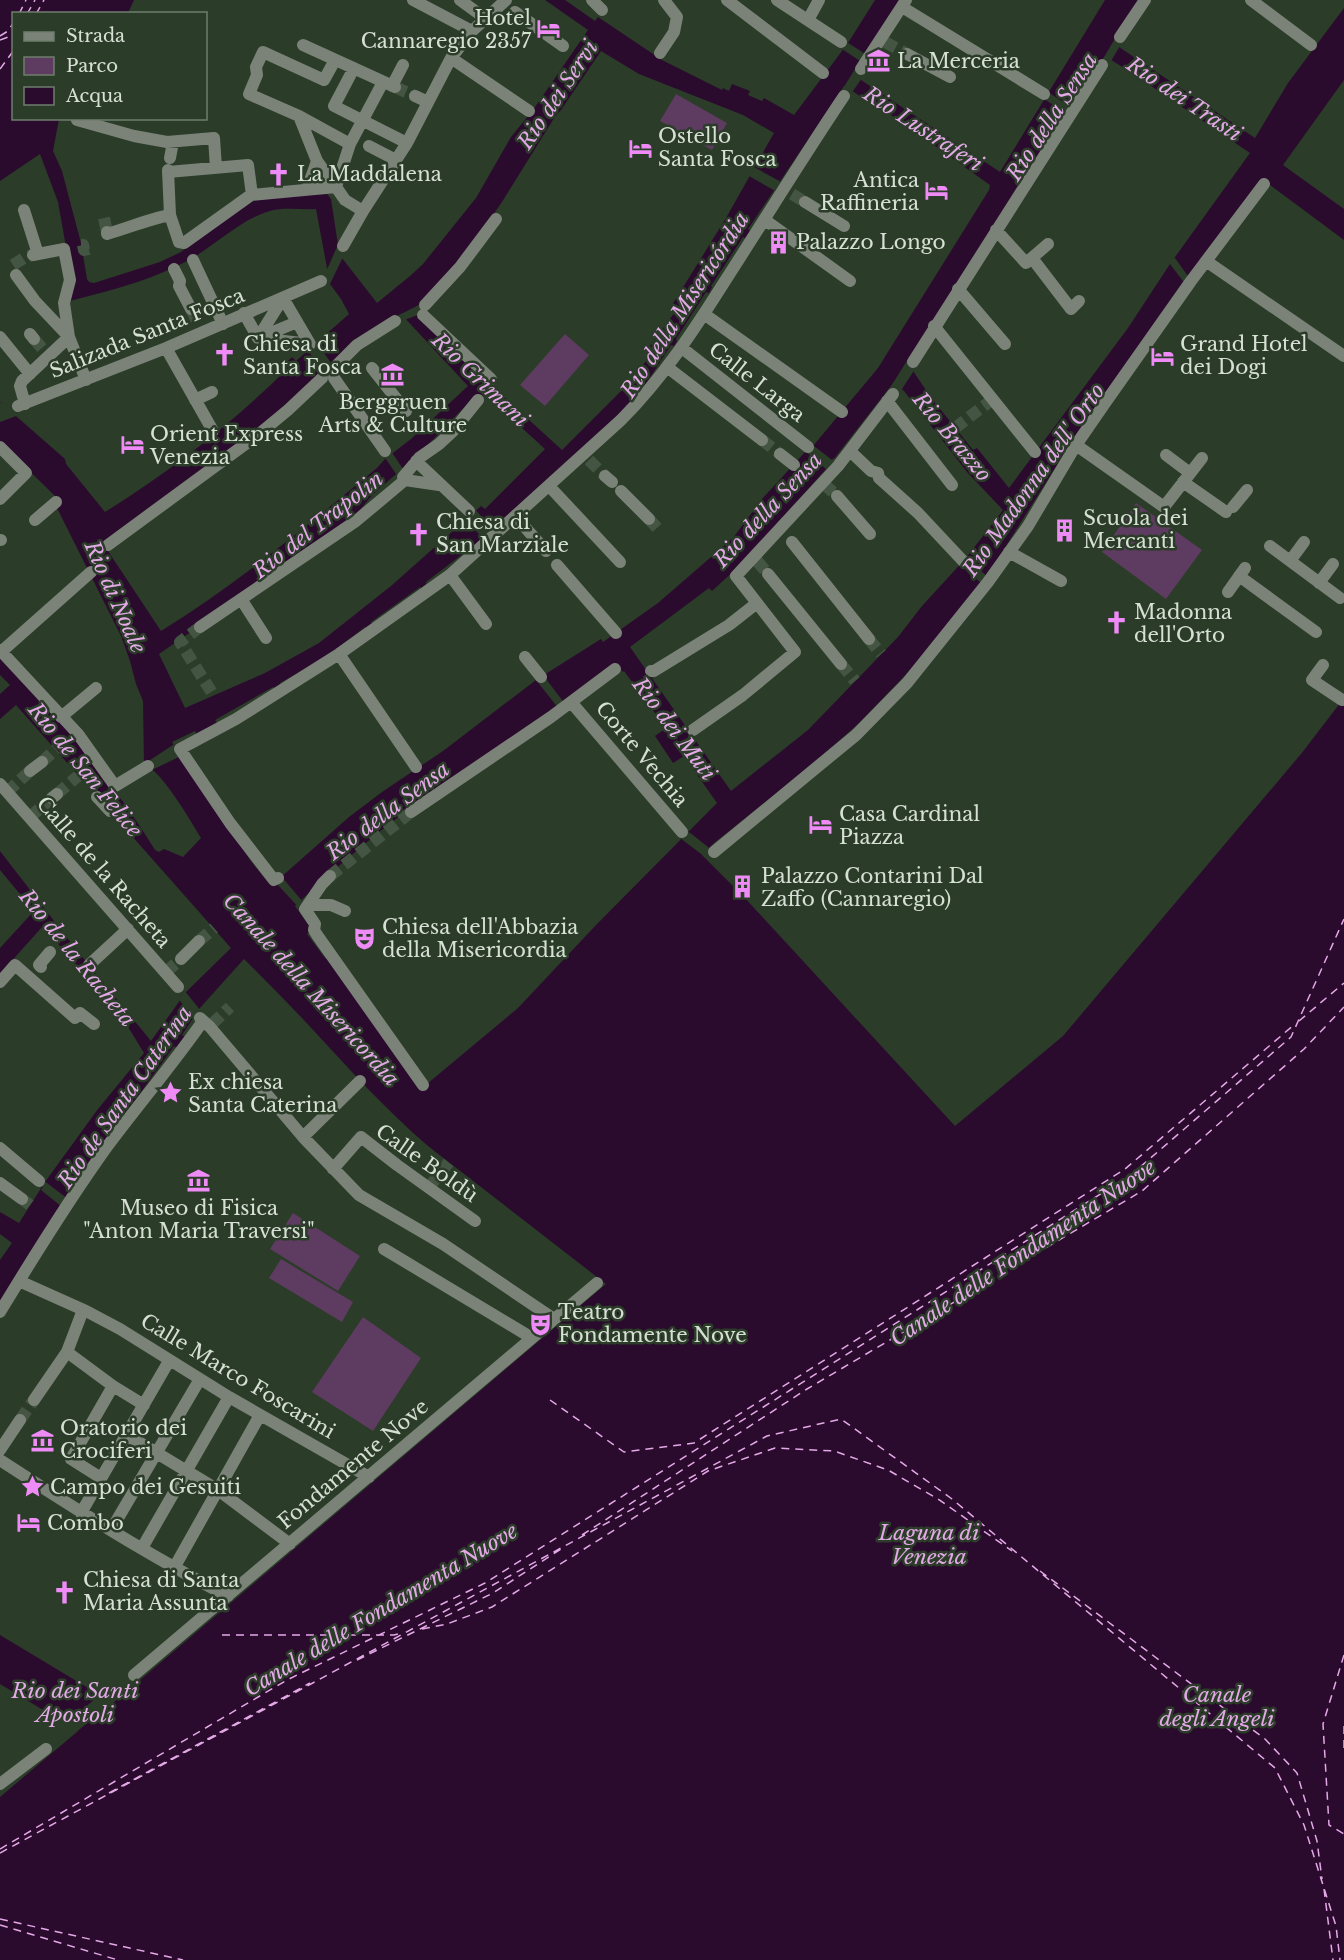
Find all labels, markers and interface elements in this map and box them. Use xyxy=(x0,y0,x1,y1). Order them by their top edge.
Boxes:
place label: Hotel Cannaregio 2357 xyxy=(361,6,532,53)
legend xyxy=(12,12,207,120)
hotel icon: Hotel Cannaregio 2357 xyxy=(536,16,562,42)
text: Strada xyxy=(66,25,125,47)
water label: Rio dei Servi xyxy=(512,35,604,155)
museum icon: La Merceria xyxy=(866,48,892,74)
water label: Rio della Sensa xyxy=(1000,48,1103,187)
place label: La Merceria xyxy=(897,49,1021,73)
water label: Rio dei Trasti xyxy=(1121,51,1247,147)
text: Parco xyxy=(66,55,118,77)
water label: Rio Lustraferi xyxy=(858,80,988,178)
text: Acqua xyxy=(65,85,123,107)
place label: Ostello Santa Fosca xyxy=(658,124,777,171)
hotel icon: Ostello Santa Fosca xyxy=(627,135,653,161)
church icon: La Maddalena xyxy=(266,161,292,187)
place label: La Maddalena xyxy=(297,162,443,186)
place label: Antica Raffineria xyxy=(820,168,920,215)
hotel icon: Antica Raffineria xyxy=(924,178,950,204)
water label: Rio della Misericórdia xyxy=(615,207,755,403)
building icon: Palazzo Longo xyxy=(765,229,791,255)
place label: Palazzo Longo xyxy=(796,230,946,254)
street label: Salizada Santa Fosca xyxy=(46,283,249,383)
water label: Rio Grimani xyxy=(426,327,534,433)
place label: Chiesa di Santa Fosca xyxy=(243,332,362,379)
place label: Grand Hotel dei Dogi xyxy=(1180,332,1308,379)
street label: Calle Larga xyxy=(704,337,811,428)
church icon: Chiesa di Santa Fosca xyxy=(212,342,238,368)
hotel icon: Grand Hotel dei Dogi xyxy=(1149,343,1175,369)
museum icon: Berggruen Arts & Culture xyxy=(380,361,406,387)
water label: Rio Madonna dell' Orto xyxy=(957,378,1111,582)
water label: Rio Brazzo xyxy=(906,386,997,487)
place label: Berggruen Arts & Culture xyxy=(318,390,467,437)
place label: Orient Express Venezia xyxy=(149,422,303,469)
hotel icon: Orient Express Venezia xyxy=(119,432,145,458)
water label: Rio della Sensa xyxy=(708,447,828,573)
water label: Rio del Trapolin xyxy=(247,466,389,585)
place label: Scuola dei Mercanti xyxy=(1083,506,1188,553)
place label: Chiesa di San Marziale xyxy=(436,510,569,557)
building icon: Scuola dei Mercanti xyxy=(1052,517,1078,543)
church icon: Chiesa di San Marziale xyxy=(405,521,431,547)
water label: Rio di Noale xyxy=(78,536,152,658)
place label: Madonna dell'Orto xyxy=(1134,600,1233,647)
church icon: Madonna dell'Orto xyxy=(1103,610,1129,636)
water label: Rio dei Muti xyxy=(626,671,722,786)
street label: Corte Vechia xyxy=(591,696,694,812)
water label: Rio de San Felice xyxy=(22,697,148,843)
water label: Rio della Sensa xyxy=(321,756,455,866)
street label: Calle de la Racheta xyxy=(32,791,177,953)
place label: Casa Cardinal Piazza xyxy=(839,802,980,849)
hotel icon: Casa Cardinal Piazza xyxy=(808,812,834,838)
place label: Palazzo Contarini Dal Zaffo (Cannaregio) xyxy=(761,864,984,911)
building icon: Palazzo Contarini Dal Zaffo (Cannaregio) xyxy=(730,874,756,900)
water label: Rio de la Racheta xyxy=(13,883,141,1032)
water label: Canale della Misericordia xyxy=(218,888,404,1092)
place label: Chiesa dell'Abbazia della Misericordia xyxy=(382,915,579,962)
theatre icon: Chiesa dell'Abbazia della Misericordia xyxy=(351,925,377,951)
water label: Rio de Santa Caterina xyxy=(52,1001,198,1194)
place label: Ex chiesa Santa Caterina xyxy=(188,1070,338,1117)
place icon: Ex chiesa Santa Caterina xyxy=(157,1080,183,1106)
street label: Calle Boldù xyxy=(371,1119,483,1207)
water label: Canale delle Fondamenta Nuove xyxy=(885,1154,1161,1352)
museum icon: Museo di Fisica "Anton Maria Traversi" xyxy=(186,1168,212,1194)
place label: Museo di Fisica "Anton Maria Traversi" xyxy=(83,1196,315,1243)
place label: Teatro Fondamente Nove xyxy=(558,1300,747,1347)
street label: Calle Marco Foscarini xyxy=(136,1308,340,1444)
theatre icon: Teatro Fondamente Nove xyxy=(527,1311,553,1337)
street label: Fondamente Nove xyxy=(273,1394,433,1534)
place label: Oratorio dei Crociferi xyxy=(60,1416,187,1463)
museum icon: Oratorio dei Crociferi xyxy=(29,1427,55,1453)
place icon: Campo dei Gesuiti xyxy=(19,1474,45,1500)
place label: Campo dei Gesuiti xyxy=(50,1475,241,1499)
hotel icon: Combo xyxy=(16,1510,42,1536)
place label: Combo xyxy=(47,1511,124,1535)
water label: Canale delle Fondamenta Nuove xyxy=(240,1518,523,1702)
water label: Laguna di Venezia xyxy=(878,1520,980,1570)
place label: Chiesa di Santa Maria Assunta xyxy=(83,1568,240,1615)
church icon: Chiesa di Santa Maria Assunta xyxy=(52,1579,78,1605)
water label: Rio dei Santi Apostoli xyxy=(11,1678,139,1728)
water label: Canale degli Angeli xyxy=(1160,1682,1275,1732)

